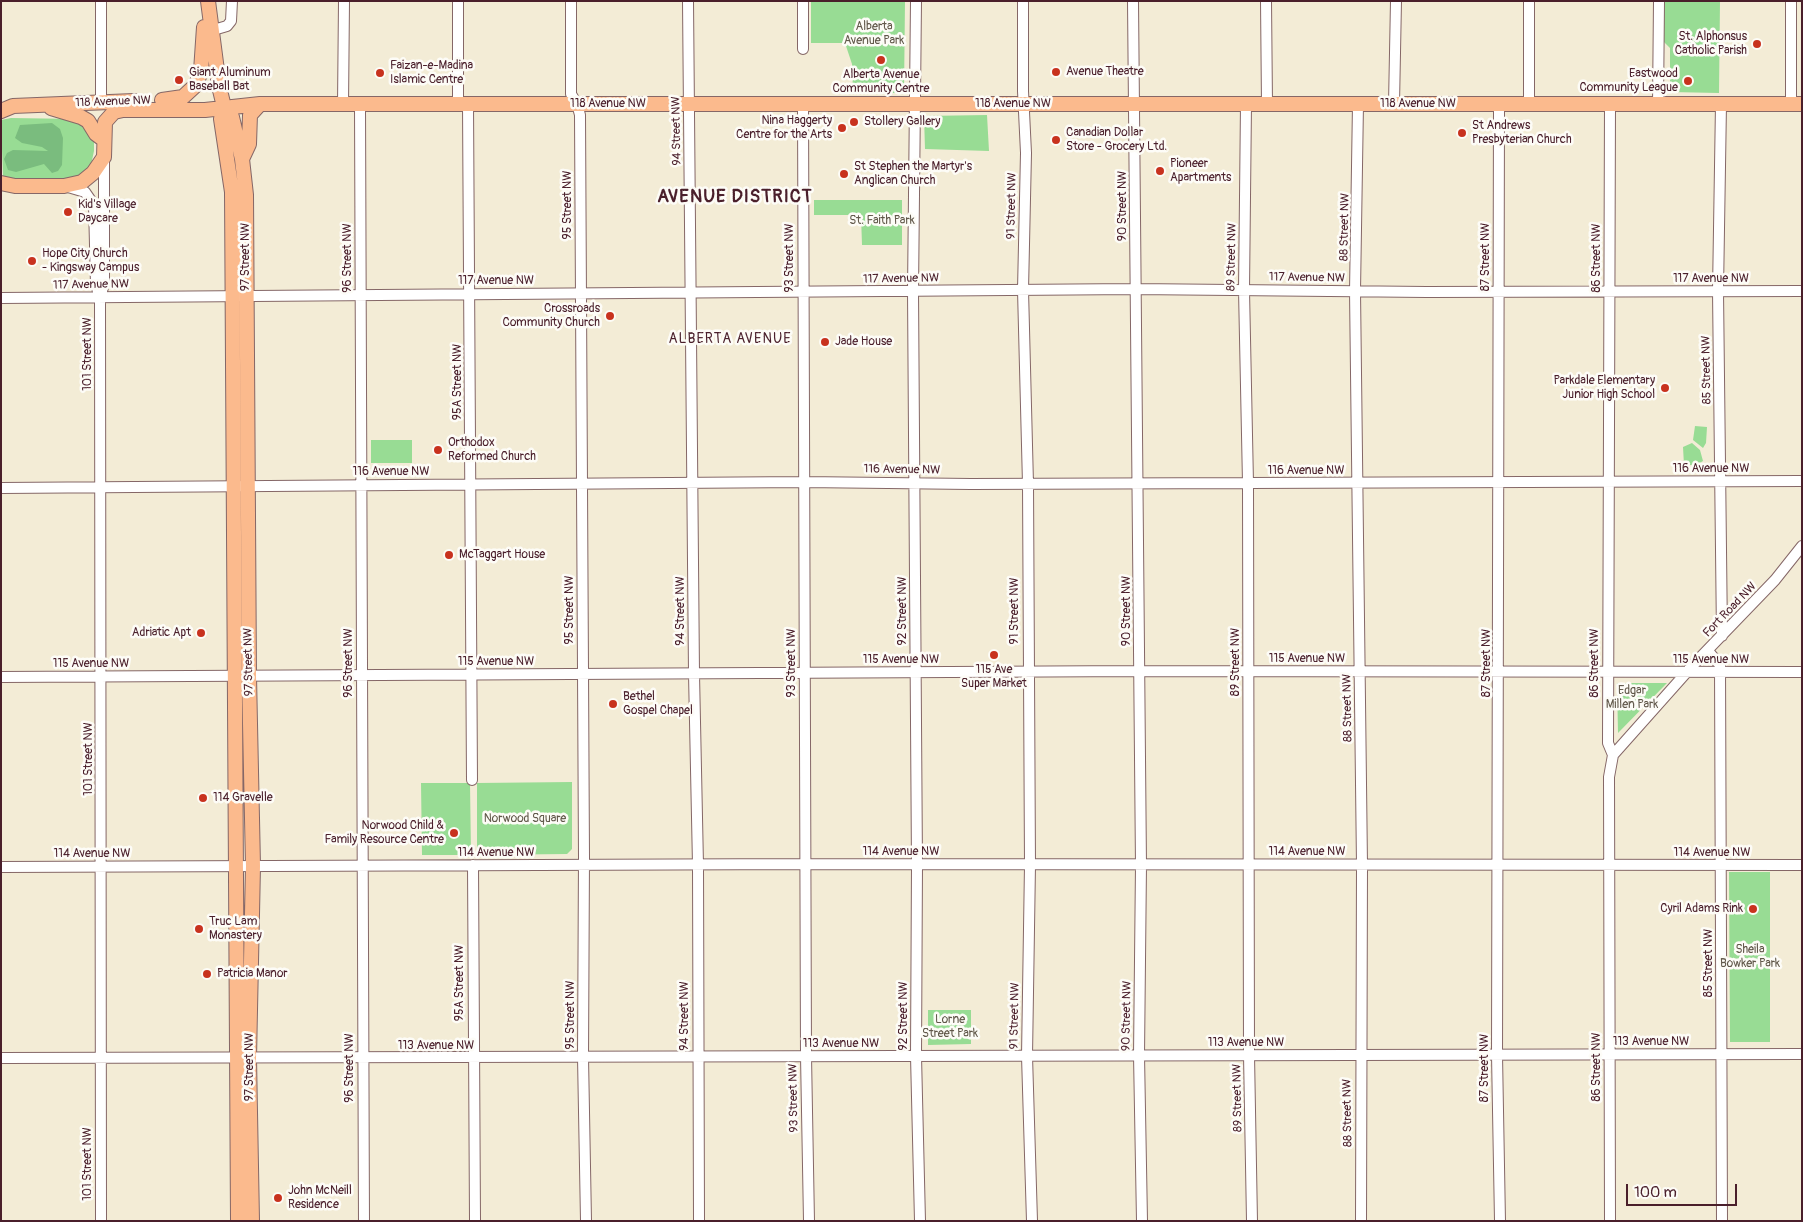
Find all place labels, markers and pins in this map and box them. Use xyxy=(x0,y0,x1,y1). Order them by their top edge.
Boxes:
place label: St. Alphonsus Catholic Parish xyxy=(1675,30,1747,58)
marker: St. Alphonsus Catholic Parish xyxy=(1751,38,1763,50)
marker: Alberta Avenue Community Centre xyxy=(875,54,887,66)
place label: Faizan-e-Madina Islamic Centre xyxy=(390,59,473,87)
place label: Avenue Theatre xyxy=(1066,65,1144,79)
place label: Giant Aluminum Baseball Bat xyxy=(189,66,271,94)
marker: Avenue Theatre xyxy=(1050,66,1062,78)
marker: Faizan-e-Madina Islamic Centre xyxy=(374,67,386,79)
place label: Eastwood Community League xyxy=(1579,67,1678,95)
place label: Alberta Avenue Community Centre xyxy=(833,68,929,96)
marker: Giant Aluminum Baseball Bat xyxy=(173,74,185,86)
marker: Eastwood Community League xyxy=(1682,75,1694,87)
place label: Nina Haggerty Centre for the Arts xyxy=(736,114,832,142)
place label: Stollery Gallery xyxy=(864,115,940,129)
marker: Stollery Gallery xyxy=(848,116,860,128)
place label: St Andrews Presbyterian Church xyxy=(1472,119,1572,147)
marker: Nina Haggerty Centre for the Arts xyxy=(836,122,848,134)
place label: Canadian Dollar Store - Grocery Ltd. xyxy=(1066,126,1167,154)
marker: St Andrews Presbyterian Church xyxy=(1456,127,1468,139)
marker: Canadian Dollar Store - Grocery Ltd. xyxy=(1050,134,1062,146)
place label: Pioneer Apartments xyxy=(1170,157,1231,185)
place label: St Stephen the Martyr's Anglican Church xyxy=(854,160,972,188)
marker: Pioneer Apartments xyxy=(1154,165,1166,177)
marker: St Stephen the Martyr's Anglican Church xyxy=(838,168,850,180)
place label: Kid's Village Daycare xyxy=(78,198,136,226)
marker: Kid's Village Daycare xyxy=(62,206,74,218)
place label: Hope City Church - Kingsway Campus xyxy=(42,247,139,275)
marker: Hope City Church - Kingsway Campus xyxy=(26,255,38,267)
place label: Crossroads Community Church xyxy=(503,302,600,330)
marker: Crossroads Community Church xyxy=(604,310,616,322)
place label: Jade House xyxy=(835,335,892,349)
marker: Jade House xyxy=(819,336,831,348)
place label: Parkdale Elementary Junior High School xyxy=(1553,374,1655,402)
marker: Parkdale Elementary Junior High School xyxy=(1659,382,1671,394)
place label: Orthodox Reformed Church xyxy=(448,436,536,464)
marker: Orthodox Reformed Church xyxy=(432,444,444,456)
place label: McTaggart House xyxy=(459,548,545,562)
marker: McTaggart House xyxy=(443,549,455,561)
place label: Adriatic Apt xyxy=(132,626,191,640)
marker: Adriatic Apt xyxy=(195,627,207,639)
marker: 115 Ave Super Market xyxy=(988,649,1000,661)
place label: 115 Ave Super Market xyxy=(961,663,1027,691)
place label: Bethel Gospel Chapel xyxy=(623,690,693,718)
marker: Bethel Gospel Chapel xyxy=(607,698,619,710)
place label: 114 Gravelle xyxy=(213,791,273,805)
marker: 114 Gravelle xyxy=(197,792,209,804)
place label: Norwood Child & Family Resource Centre xyxy=(324,819,444,847)
marker: Norwood Child & Family Resource Centre xyxy=(448,827,460,839)
place label: Cyril Adams Rink xyxy=(1660,902,1743,916)
marker: Cyril Adams Rink xyxy=(1747,903,1759,915)
place label: Truc Lam Monastery xyxy=(209,915,262,943)
marker: Truc Lam Monastery xyxy=(193,923,205,935)
place label: Patricia Manor xyxy=(217,967,288,981)
marker: Patricia Manor xyxy=(201,968,213,980)
place label: John McNeill Residence xyxy=(288,1184,352,1212)
marker: John McNeill Residence xyxy=(272,1192,284,1204)

